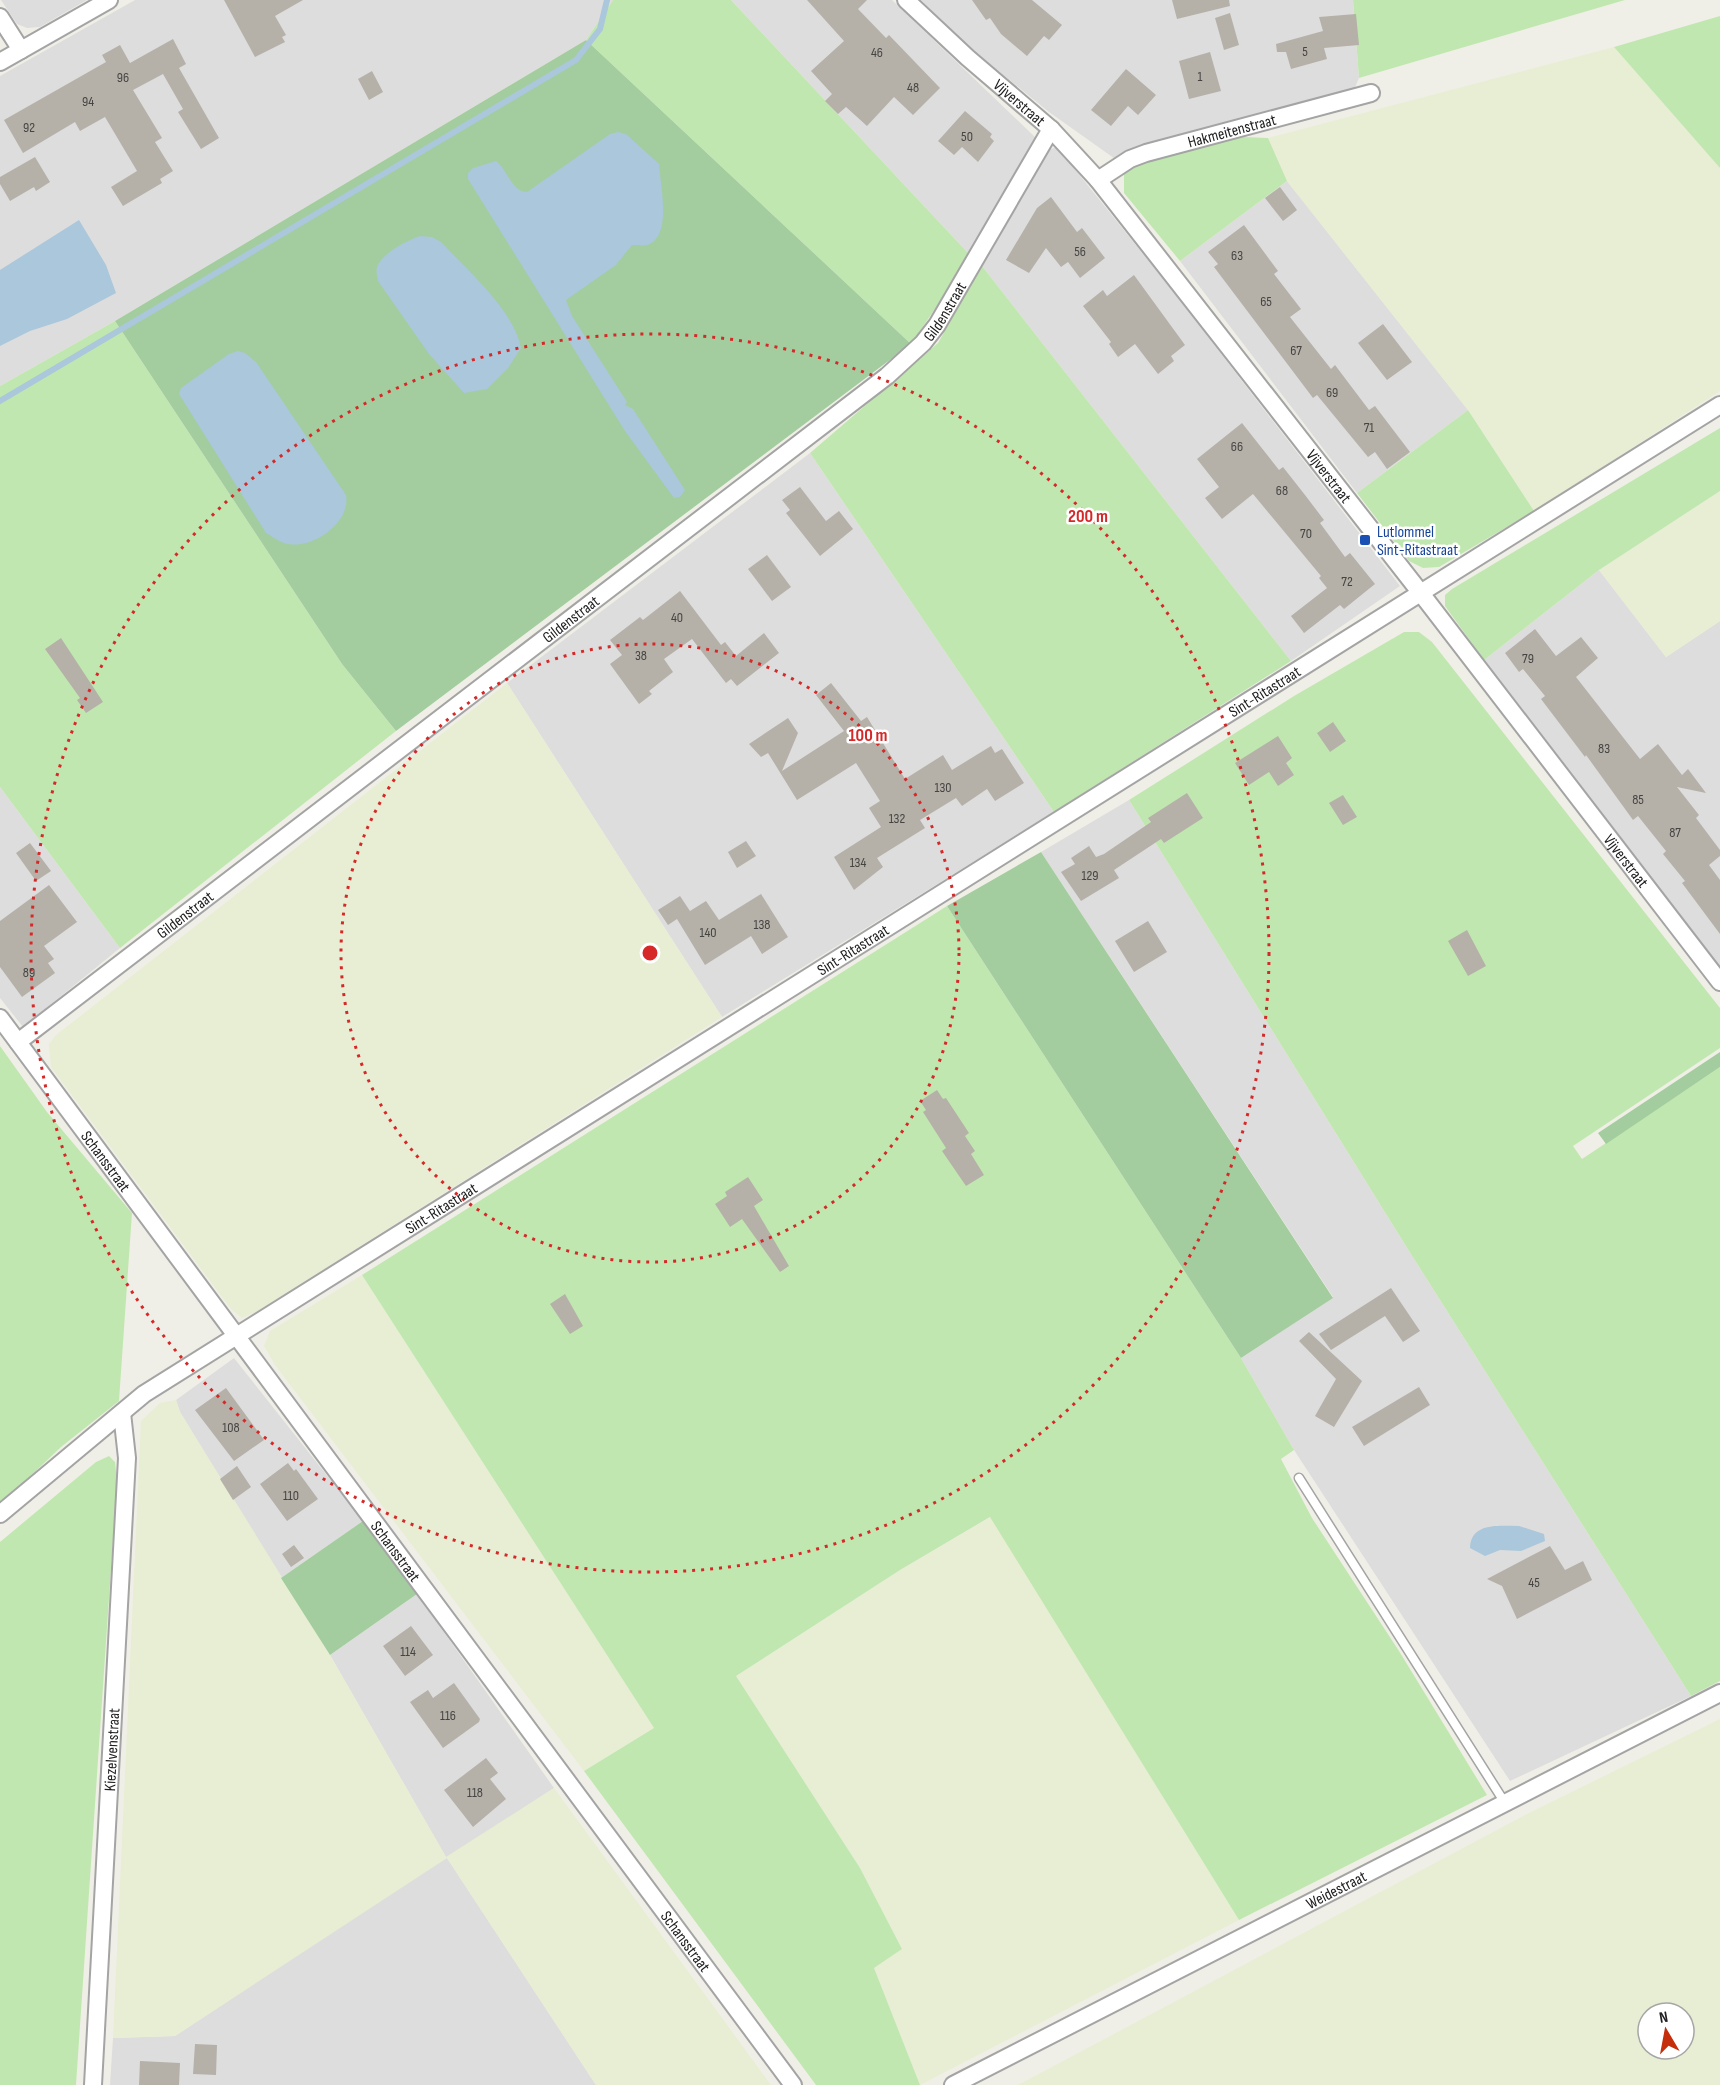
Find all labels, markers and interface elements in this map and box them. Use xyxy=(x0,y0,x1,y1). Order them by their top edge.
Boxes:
house number: 5 xyxy=(1302,43,1308,60)
house number: 46 xyxy=(871,44,883,61)
house number: 1 xyxy=(1198,68,1203,85)
house number: 96 xyxy=(117,69,129,86)
street label: Vijverstraat xyxy=(989,76,1049,131)
house number: 48 xyxy=(907,79,919,96)
house number: 94 xyxy=(82,93,94,110)
street label: Hakmeitenstraat xyxy=(1186,111,1278,152)
house number: 92 xyxy=(23,119,35,136)
house number: 50 xyxy=(961,128,973,145)
house number: 56 xyxy=(1074,243,1086,260)
house number: 63 xyxy=(1231,247,1243,264)
street label: Gildenstraat xyxy=(920,279,971,346)
house number: 65 xyxy=(1260,293,1272,310)
house number: 67 xyxy=(1290,342,1302,359)
house number: 69 xyxy=(1326,384,1338,401)
house number: 71 xyxy=(1364,419,1374,436)
house number: 66 xyxy=(1231,438,1243,455)
street label: Vijverstraat xyxy=(1301,446,1355,507)
house number: 68 xyxy=(1276,482,1288,499)
text: 200 m xyxy=(1068,506,1108,527)
place label: Lutlommel Sint-Ritastraat xyxy=(1377,523,1458,560)
house number: 70 xyxy=(1300,525,1312,542)
marker: Lutlommel Sint-Ritastraat xyxy=(1358,533,1372,547)
house number: 72 xyxy=(1341,573,1353,590)
street label: Gildenstraat xyxy=(539,592,603,647)
house number: 40 xyxy=(671,609,683,626)
house number: 38 xyxy=(635,647,647,664)
house number: 79 xyxy=(1522,650,1534,667)
street label: Sint-Ritastraat xyxy=(1226,663,1305,722)
text: 100 m xyxy=(849,725,888,746)
house number: 83 xyxy=(1598,740,1610,757)
house number: 130 xyxy=(934,779,952,796)
house number: 85 xyxy=(1632,791,1644,808)
house number: 132 xyxy=(889,810,905,827)
house number: 87 xyxy=(1669,824,1681,841)
street label: Vijverstraat xyxy=(1599,831,1652,892)
house number: 134 xyxy=(850,854,866,871)
house number: 129 xyxy=(1081,867,1099,884)
street label: Gildenstraat xyxy=(154,888,218,943)
house number: 138 xyxy=(754,916,770,933)
street label: Sint-Ritastraat xyxy=(814,921,893,980)
house number: 140 xyxy=(700,924,717,941)
centre of rings xyxy=(640,943,660,963)
house number: 89 xyxy=(23,964,35,981)
street label: Schansstraat xyxy=(76,1128,134,1196)
street label: Sint-Ritastraat xyxy=(402,1179,481,1239)
house number: 108 xyxy=(222,1419,240,1436)
house number: 110 xyxy=(283,1487,299,1504)
street label: Schansstraat xyxy=(366,1518,424,1586)
house number: 45 xyxy=(1528,1574,1540,1591)
house number: 114 xyxy=(400,1643,416,1660)
street label: Kiezelvenstraat xyxy=(101,1707,124,1792)
house number: 116 xyxy=(440,1707,456,1724)
house number: 118 xyxy=(467,1784,483,1801)
street label: Weidestraat xyxy=(1303,1867,1370,1914)
street label: Schansstraat xyxy=(656,1908,714,1976)
north arrow xyxy=(1636,2001,1696,2061)
text: N xyxy=(1658,2008,1670,2028)

